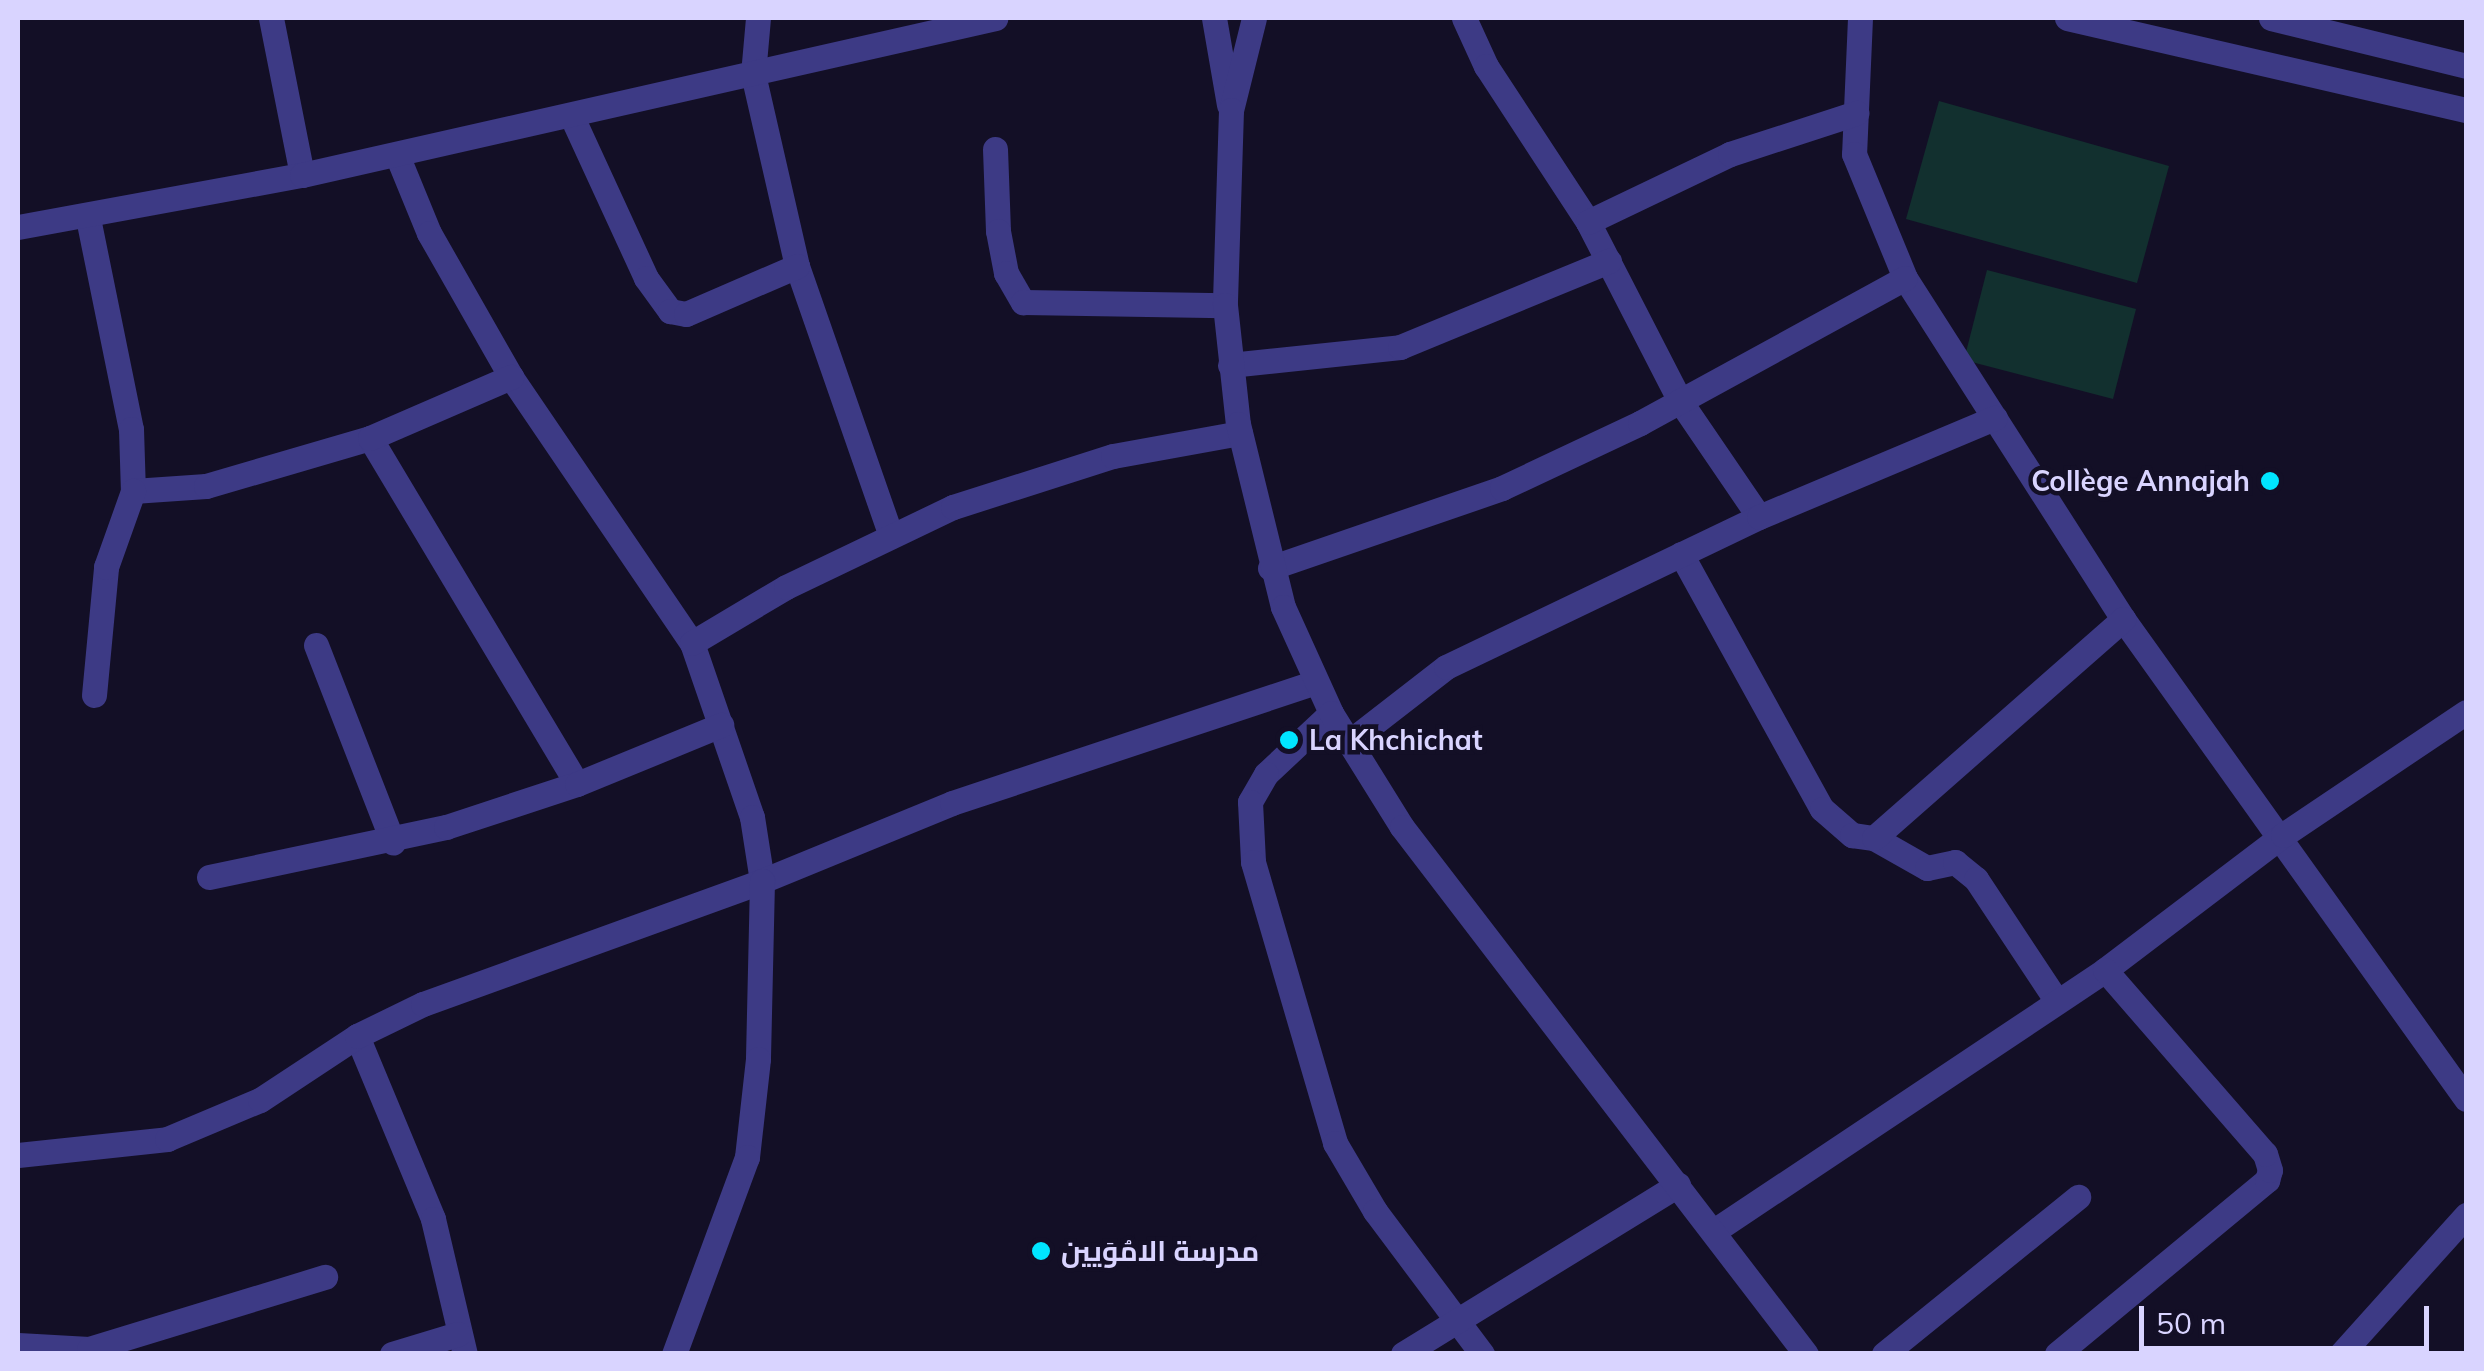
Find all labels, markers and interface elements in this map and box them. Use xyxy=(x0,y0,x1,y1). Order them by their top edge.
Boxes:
place label: Collège Annajah xyxy=(2031,464,2250,498)
marker: Collège Annajah xyxy=(2259,470,2281,492)
place label: La Khchichat xyxy=(1309,723,1483,757)
marker: La Khchichat xyxy=(1278,729,1300,751)
place label: مدرسة الامُوَيين xyxy=(1061,1234,1259,1268)
marker: مدرسة الامُوَيين xyxy=(1030,1240,1052,1262)
scale bar xyxy=(2144,1286,2434,1348)
text: 50 m xyxy=(2156,1304,2226,1342)

